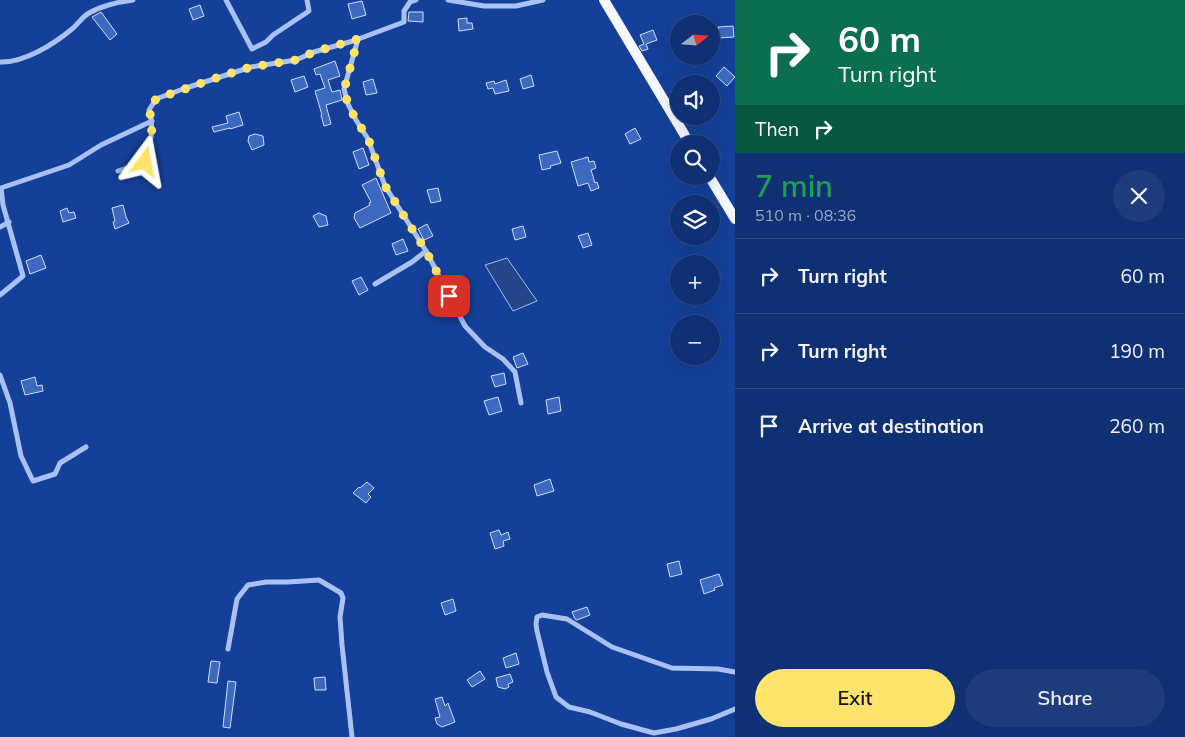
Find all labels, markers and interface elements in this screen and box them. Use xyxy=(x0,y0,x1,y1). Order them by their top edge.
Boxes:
north arrow xyxy=(670,15,720,65)
map controls xyxy=(670,15,720,365)
text: 60 m xyxy=(838,17,921,61)
icon: right xyxy=(755,20,820,85)
text: Turn right xyxy=(838,60,936,88)
button: sound xyxy=(670,75,720,125)
icon: right xyxy=(809,115,837,143)
text: Then xyxy=(755,117,799,141)
position arrow xyxy=(118,135,170,187)
button: search xyxy=(670,135,720,185)
text: 7 min xyxy=(755,167,833,205)
button: close xyxy=(1113,170,1165,222)
button: layers xyxy=(670,195,720,245)
text: 510 m · 08:36 xyxy=(755,205,856,225)
button: + xyxy=(670,255,720,305)
icon: right xyxy=(755,262,783,290)
text: Turn right xyxy=(798,264,887,288)
text: 60 m xyxy=(1121,264,1165,288)
pin xyxy=(428,275,470,317)
icon: arrive xyxy=(435,282,463,310)
button: − xyxy=(670,315,720,365)
icon: right xyxy=(755,337,783,365)
text: Turn right xyxy=(798,339,887,363)
text: 190 m xyxy=(1109,339,1165,363)
icon: arrive xyxy=(755,412,783,440)
text: Arrive at destination xyxy=(798,414,984,438)
text: 260 m xyxy=(1109,414,1165,438)
button: Exit xyxy=(755,669,955,727)
button: Share xyxy=(965,669,1165,727)

